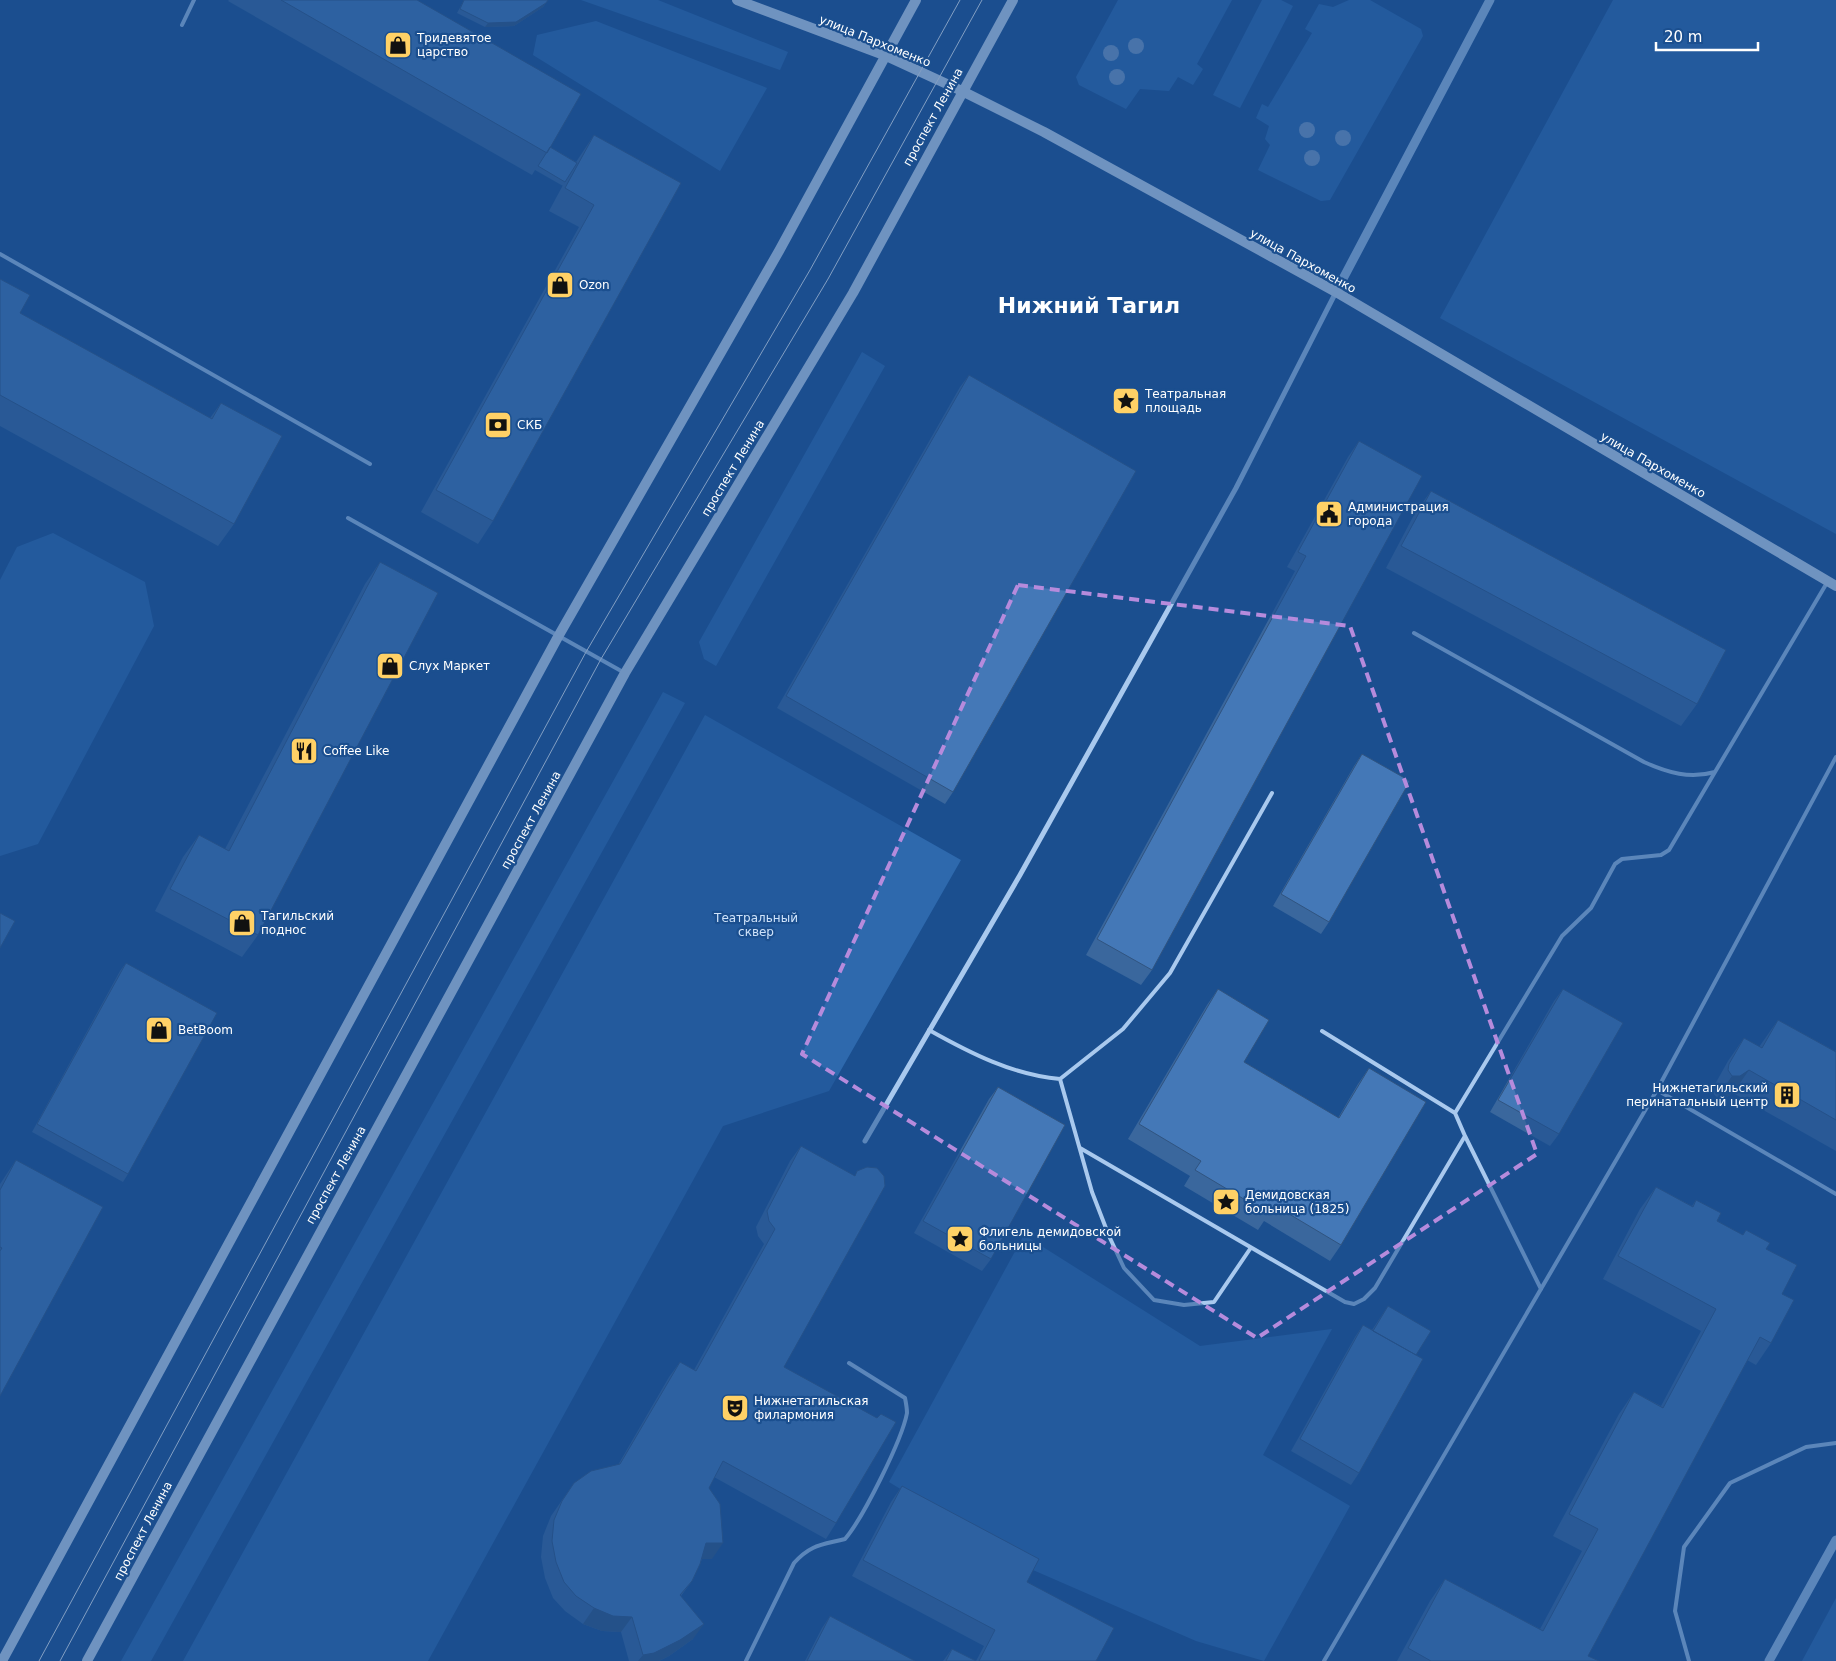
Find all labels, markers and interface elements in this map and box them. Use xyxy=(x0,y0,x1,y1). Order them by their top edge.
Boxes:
street label: улица Пархоменко xyxy=(817,12,933,70)
scale bar xyxy=(1656,20,1758,52)
text: 20 m xyxy=(1664,28,1702,46)
shop icon: Тридевятое царство xyxy=(383,30,413,60)
place label: Тридевятое царство xyxy=(416,31,491,59)
street label: проспект Ленина xyxy=(900,66,966,168)
street label: улица Пархоменко xyxy=(1247,226,1359,296)
shop icon: Ozon xyxy=(545,270,575,300)
place label: Ozon xyxy=(579,278,610,292)
district label: Нижний Тагил xyxy=(998,293,1180,318)
place icon: Театральная площадь xyxy=(1111,386,1141,416)
place label: Театральная площадь xyxy=(1144,387,1226,415)
bank icon: СКБ xyxy=(483,410,513,440)
street label: проспект Ленина xyxy=(699,417,767,519)
place label: СКБ xyxy=(517,418,542,432)
street label: улица Пархоменко xyxy=(1598,429,1708,501)
public building icon: Администрация города xyxy=(1314,499,1344,529)
place label: Администрация города xyxy=(1348,500,1449,528)
shop icon: Слух Маркет xyxy=(375,651,405,681)
place label: Слух Маркет xyxy=(409,659,490,673)
restaurant icon: Coffee Like xyxy=(289,736,319,766)
place label: Coffee Like xyxy=(323,744,390,758)
street label: проспект Ленина xyxy=(498,769,564,871)
shop icon: Тагильский поднос xyxy=(227,908,257,938)
place label: Тагильский поднос xyxy=(260,909,334,937)
park label: Театральный сквер xyxy=(713,911,798,939)
shop icon: BetBoom xyxy=(144,1015,174,1045)
place label: BetBoom xyxy=(178,1023,233,1037)
building icon: Нижнетагильский перинатальный центр xyxy=(1772,1080,1802,1110)
place label: Нижнетагильский перинатальный центр xyxy=(1626,1081,1768,1109)
street label: проспект Ленина xyxy=(303,1124,369,1226)
place icon: Демидовская больница (1825) xyxy=(1211,1187,1241,1217)
place label: Демидовская больница (1825) xyxy=(1245,1188,1349,1216)
place icon: Флигель демидовской больницы xyxy=(945,1224,975,1254)
place label: Флигель демидовской больницы xyxy=(979,1225,1121,1253)
theatre icon: Нижнетагильская филармония xyxy=(720,1393,750,1423)
place label: Нижнетагильская филармония xyxy=(754,1394,868,1422)
street label: проспект Ленина xyxy=(111,1479,175,1583)

